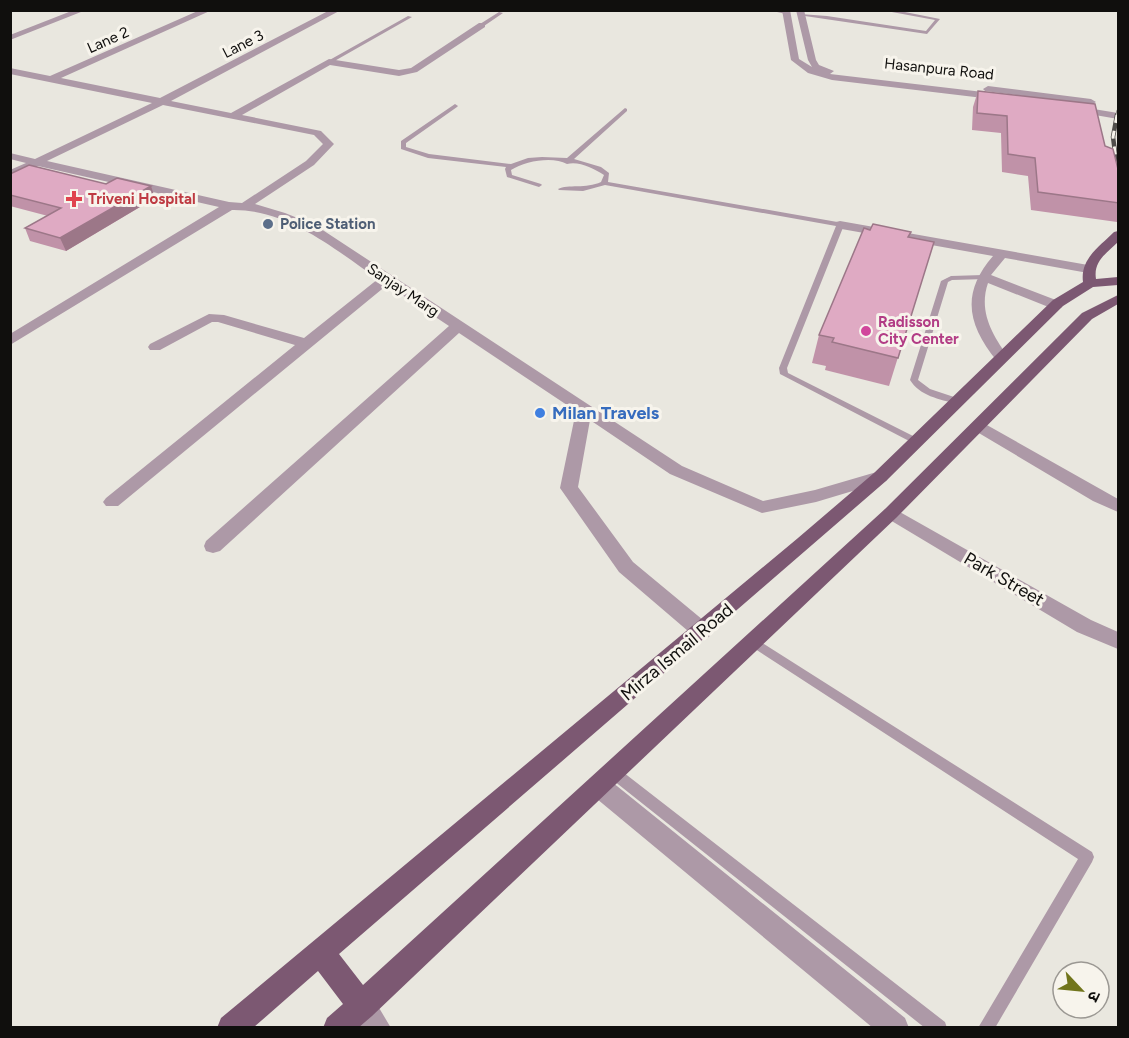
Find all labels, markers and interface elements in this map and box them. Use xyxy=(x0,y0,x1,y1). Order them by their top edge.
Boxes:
street label: Lane 2 xyxy=(84,23,132,57)
street label: Lane 3 xyxy=(219,26,267,62)
street label: Hasanpura Road xyxy=(883,54,995,84)
marker: Triveni Hospital xyxy=(65,190,83,208)
place label: Triveni Hospital xyxy=(88,190,196,208)
place label: Police Station xyxy=(280,215,376,233)
marker: Police Station xyxy=(261,217,275,231)
street label: Sanjay Marg xyxy=(364,259,442,321)
place label: Radisson City Center xyxy=(878,313,959,348)
marker: Radisson City Center xyxy=(859,324,873,338)
place label: Milan Travels xyxy=(552,402,660,424)
marker: Milan Travels xyxy=(533,406,547,420)
street label: Park Street xyxy=(960,547,1048,611)
street label: Mirza Ismail Road xyxy=(616,599,738,705)
north arrow xyxy=(1051,960,1111,1020)
text: उ xyxy=(1083,988,1105,1005)

